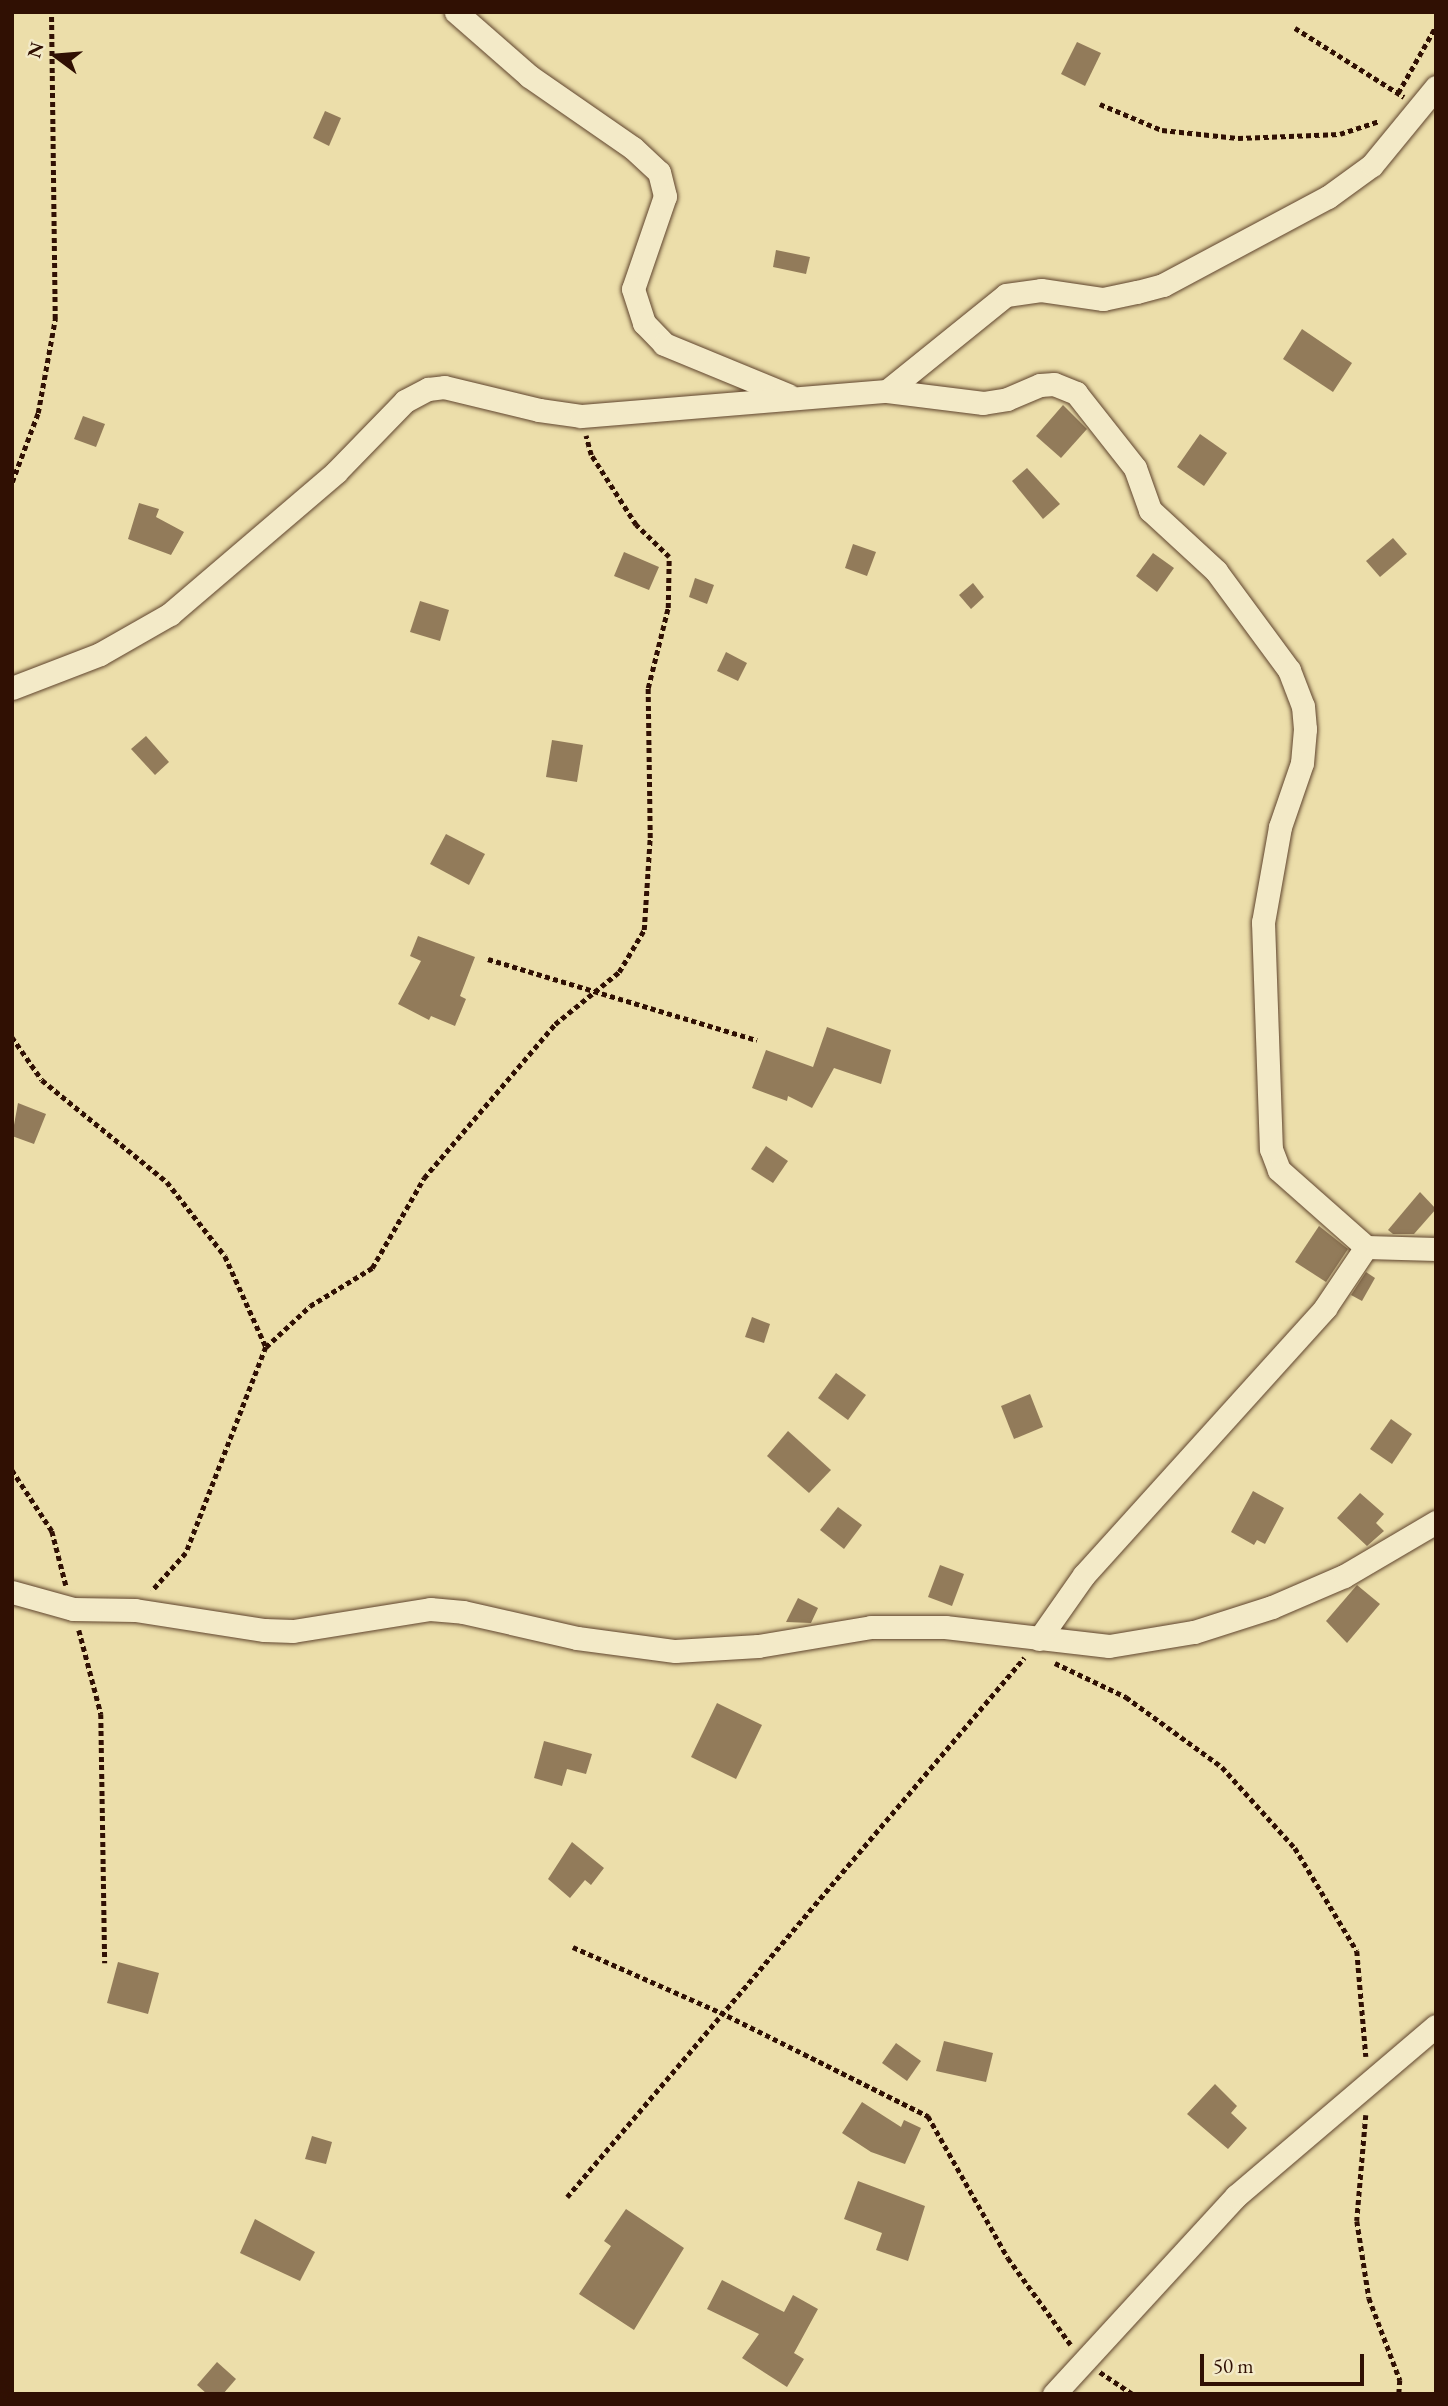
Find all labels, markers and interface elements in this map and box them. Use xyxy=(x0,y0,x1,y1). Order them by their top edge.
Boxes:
north arrow xyxy=(21,21,91,91)
text: N xyxy=(21,39,49,61)
scale bar xyxy=(1203,2340,1368,2384)
text: 50 m xyxy=(1213,2352,1254,2379)

